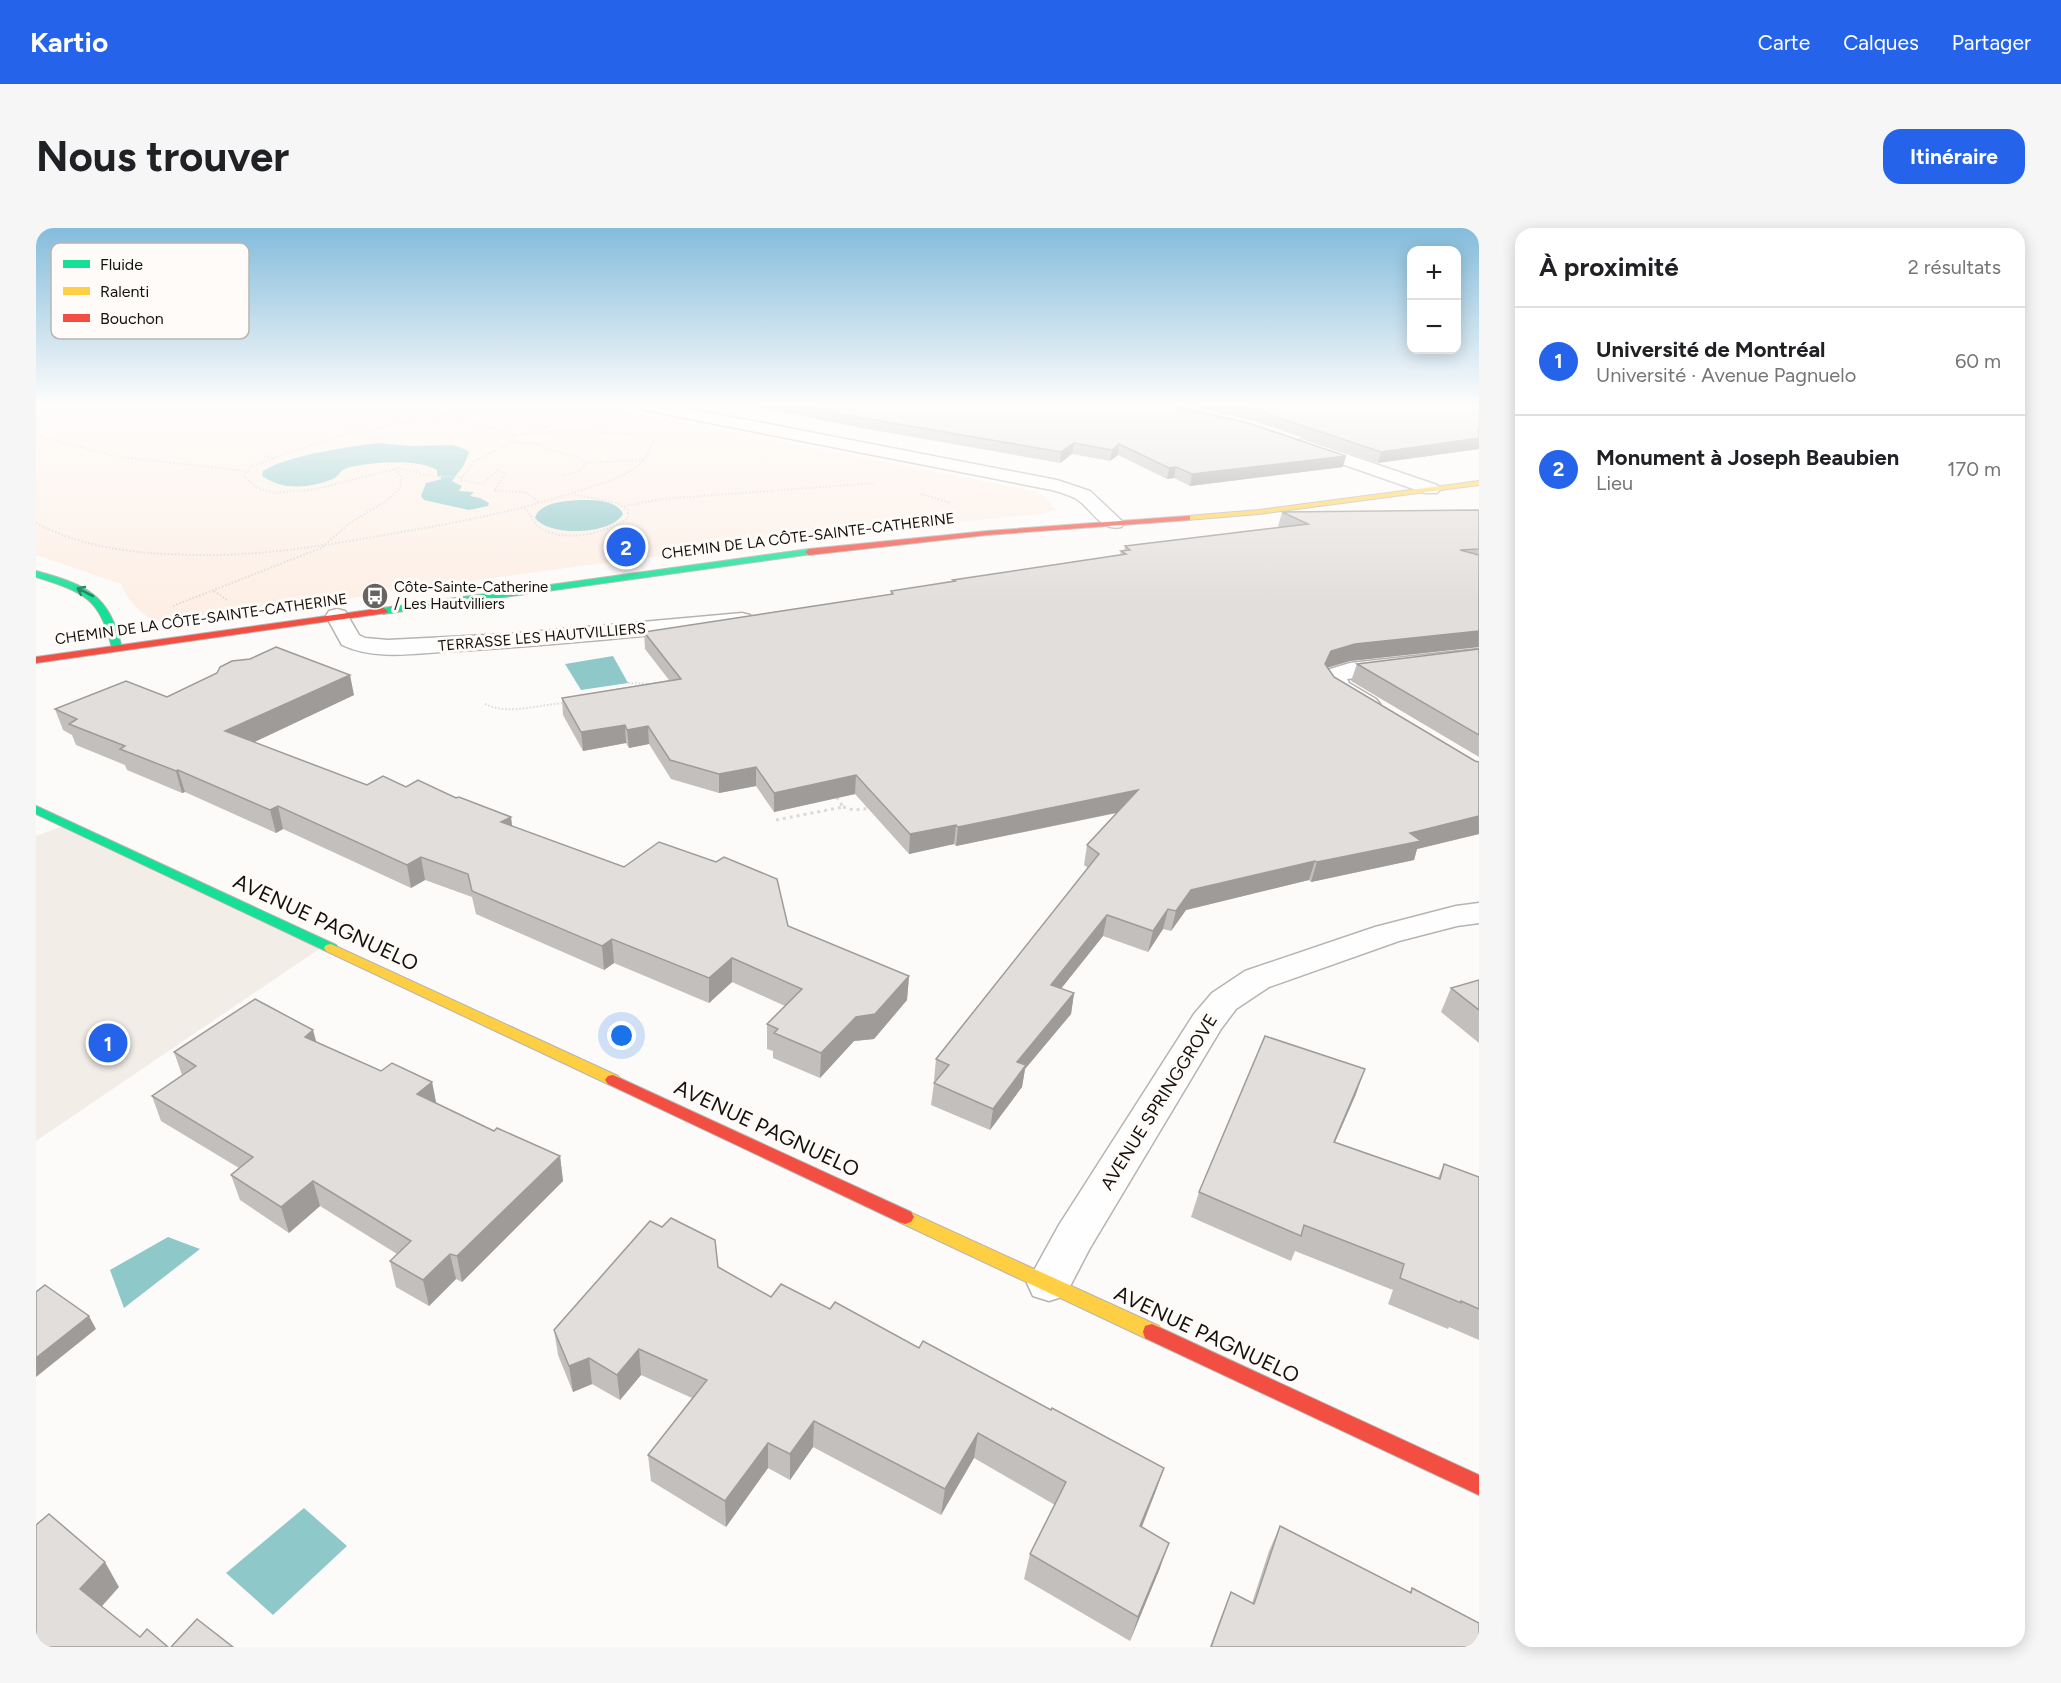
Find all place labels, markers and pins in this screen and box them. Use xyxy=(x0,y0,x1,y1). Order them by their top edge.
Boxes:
pin: 2 xyxy=(606,524,646,570)
place label: Côte-Sainte-Catherine / Les Hautvilliers xyxy=(394,578,548,613)
bus stop icon: Côte-Sainte-Catherine / Les Hautvilliers xyxy=(360,581,390,611)
pin: 1 xyxy=(88,1020,128,1066)

